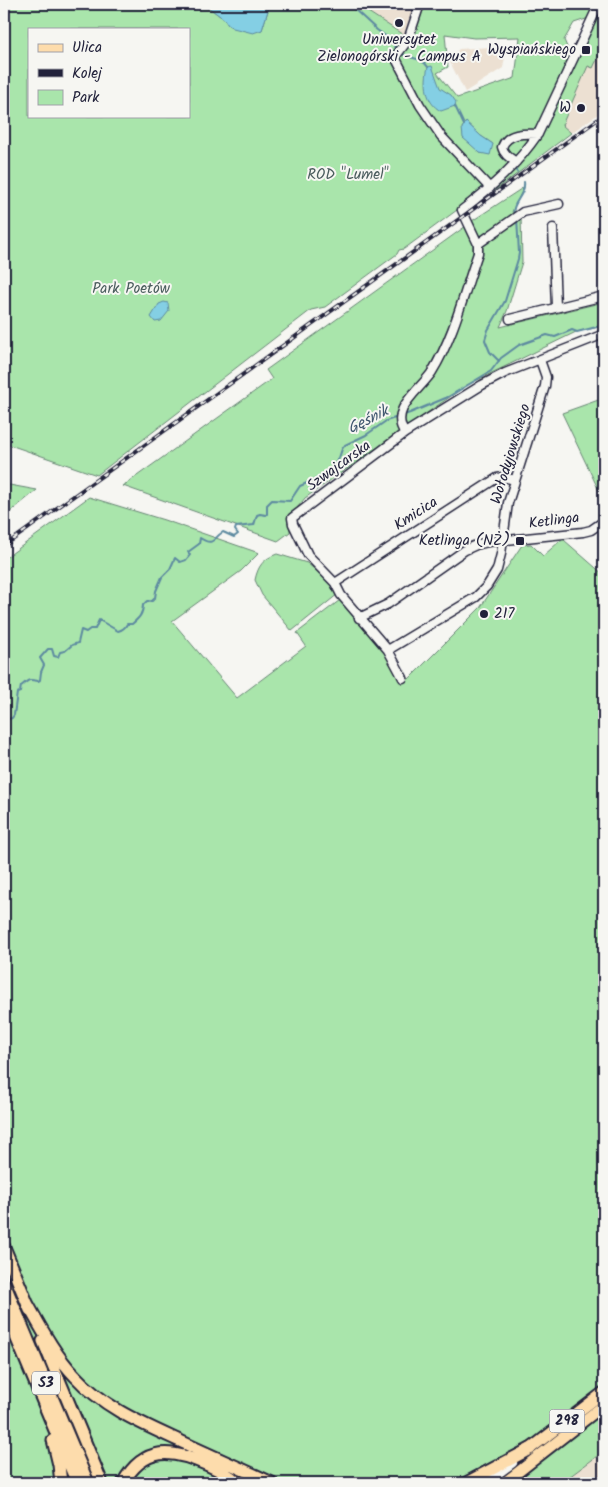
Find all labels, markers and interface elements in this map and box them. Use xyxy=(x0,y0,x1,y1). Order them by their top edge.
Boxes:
marker: Uniwersytet Zielonogórski - Campus A xyxy=(393,17,405,29)
legend xyxy=(28,28,190,118)
place label: Uniwersytet Zielonogórski - Campus A xyxy=(317,28,481,69)
text: Ulica xyxy=(72,36,102,60)
place label: Wyspiańskiego xyxy=(487,38,576,62)
marker: Wyspiańskiego xyxy=(580,44,592,56)
text: Kolej xyxy=(72,62,103,86)
text: Park xyxy=(72,86,100,110)
place label: W xyxy=(559,96,571,120)
marker: W xyxy=(575,102,587,114)
park label: ROD "Lumel" xyxy=(307,163,389,187)
park label: Park Poetów xyxy=(92,277,171,301)
water label: Gęśnik xyxy=(343,398,395,441)
street label: Wołodyjowskiego xyxy=(484,401,538,507)
street label: Szwajcarska xyxy=(302,434,376,498)
street label: Kmicica xyxy=(389,491,443,537)
street label: Ketlinga xyxy=(527,506,581,536)
place label: Ketlinga (NŻ) xyxy=(419,529,510,553)
marker: Ketlinga (NŻ) xyxy=(514,535,526,547)
place label: 217 xyxy=(494,602,515,626)
marker: 217 xyxy=(478,608,490,620)
road number: S3 xyxy=(32,1372,60,1395)
road number: 298 xyxy=(550,1410,584,1432)

